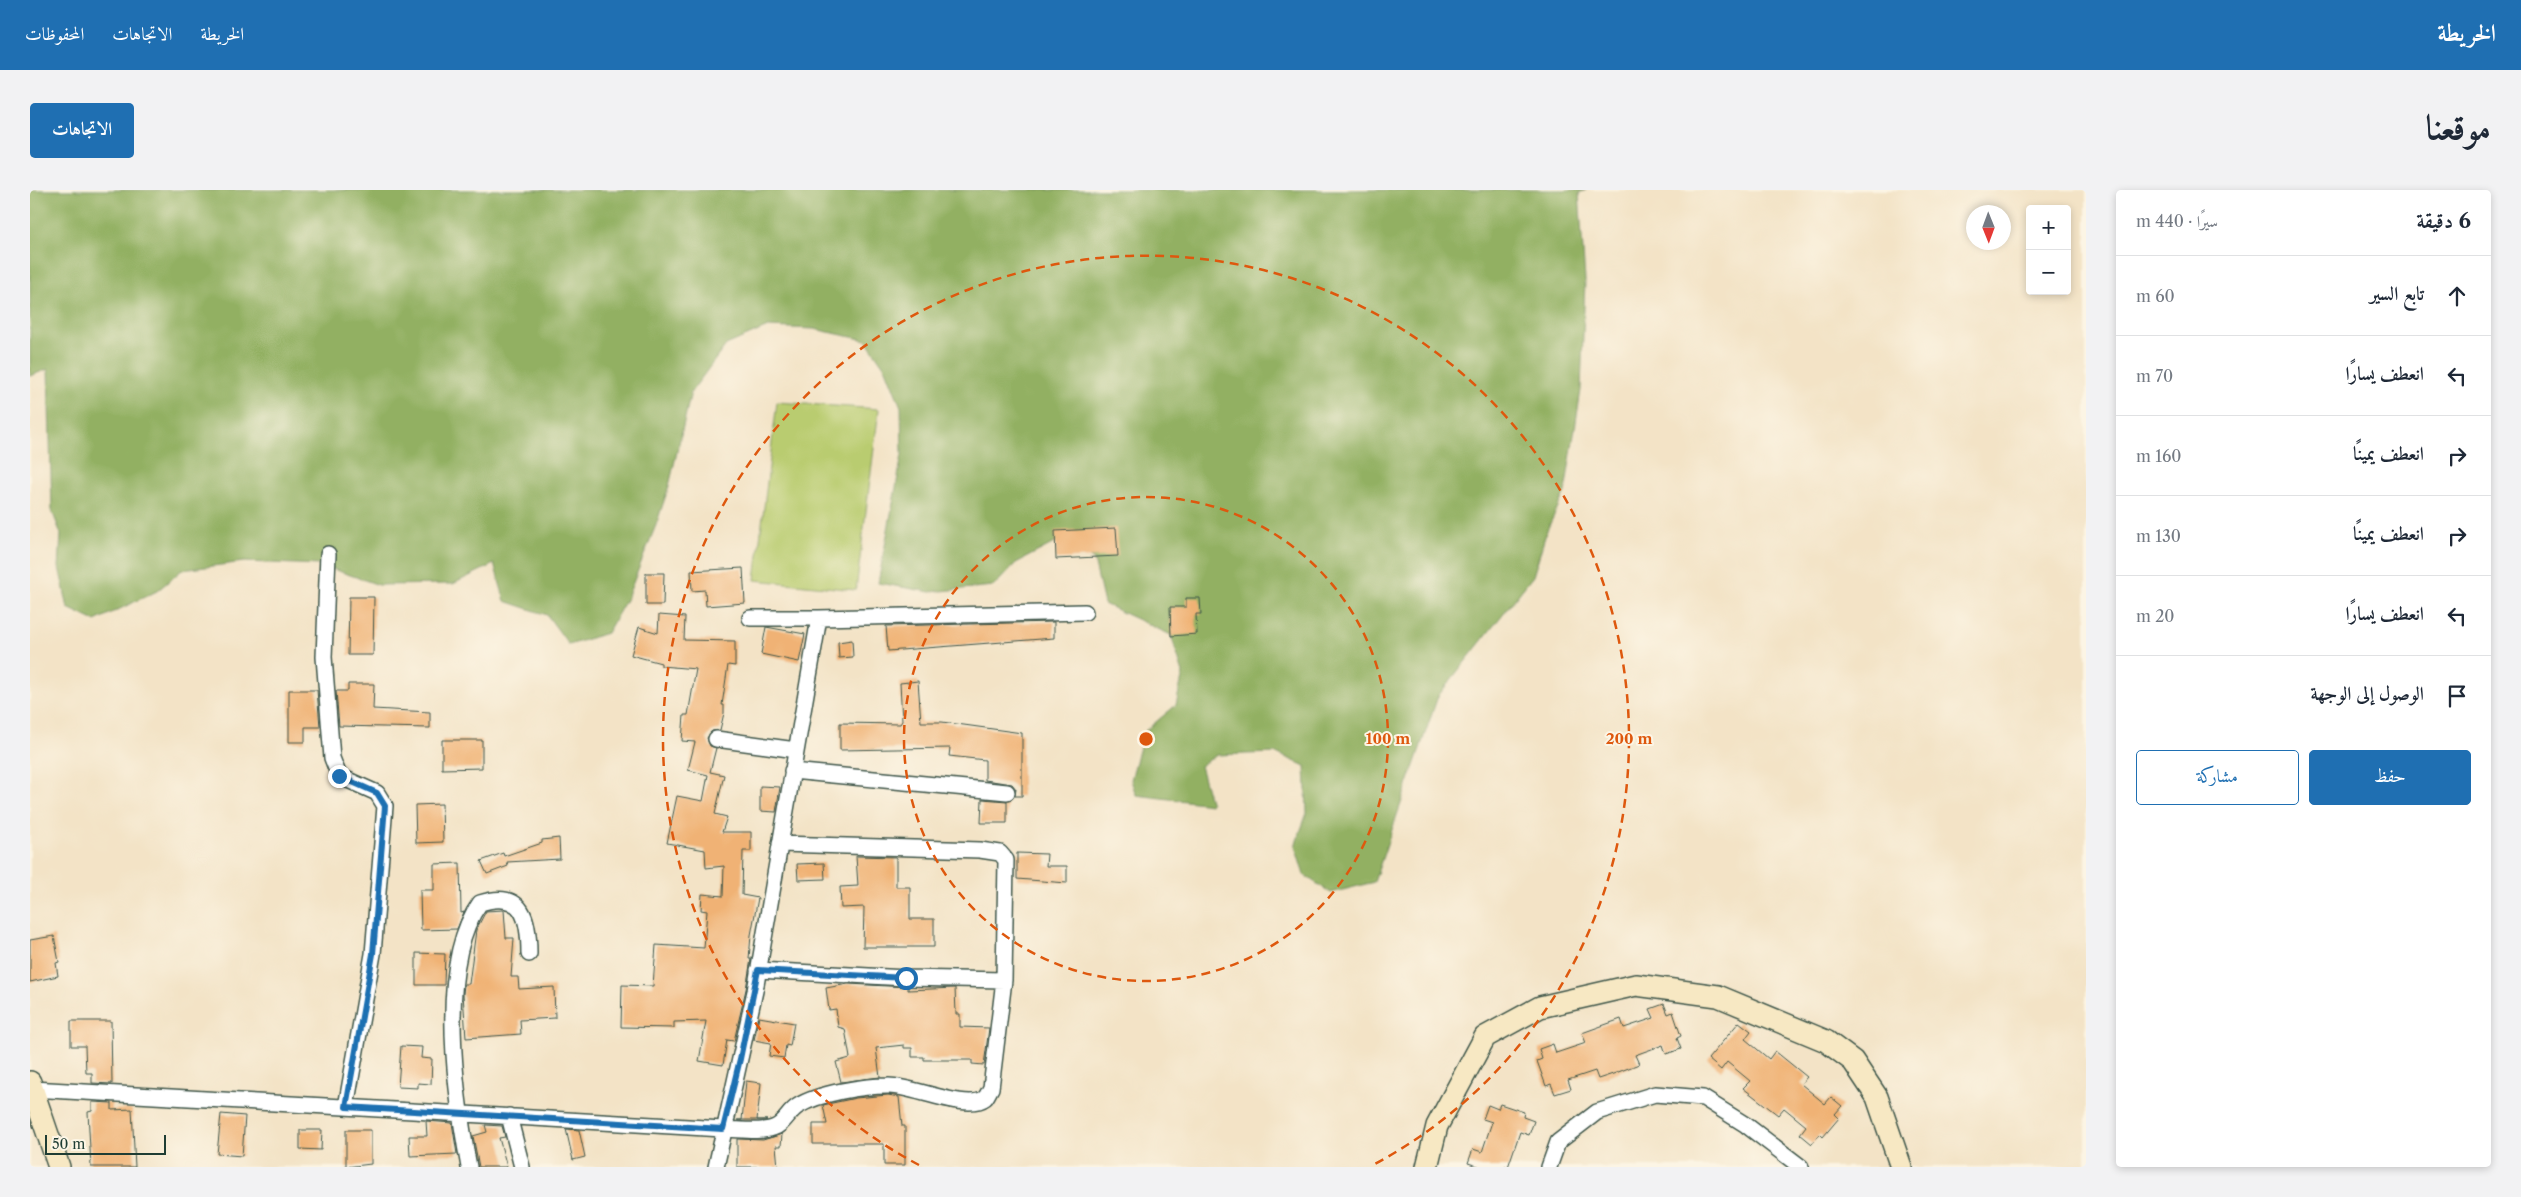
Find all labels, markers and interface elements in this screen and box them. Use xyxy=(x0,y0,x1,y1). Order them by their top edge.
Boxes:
text: الخريطة xyxy=(2438,18,2496,47)
text: المحفوظات xyxy=(25,23,84,45)
text: الاتجاهات xyxy=(112,23,172,45)
text: الخريطة xyxy=(200,23,244,45)
button: الاتجاهات xyxy=(30,103,134,158)
text: موقعنا xyxy=(2426,105,2491,148)
north arrow xyxy=(1966,205,2011,250)
map controls xyxy=(2026,205,2071,295)
button: + xyxy=(2026,205,2071,250)
text: 6 دقيقة xyxy=(2417,208,2471,233)
text: سيرًا · 440 m xyxy=(2136,211,2218,231)
button: − xyxy=(2026,250,2071,295)
text: تابع السير xyxy=(2370,282,2424,305)
icon: ahead xyxy=(2443,282,2471,310)
text: 60 m xyxy=(2136,286,2175,306)
text: انعطف يسارًا xyxy=(2345,362,2424,385)
icon: left xyxy=(2443,362,2471,390)
text: 70 m xyxy=(2136,366,2173,386)
text: انعطف يمينًا xyxy=(2353,442,2424,465)
icon: right xyxy=(2443,442,2471,470)
text: 160 m xyxy=(2136,446,2181,466)
text: انعطف يمينًا xyxy=(2353,522,2424,545)
icon: right xyxy=(2443,522,2471,550)
text: 130 m xyxy=(2136,526,2181,546)
text: انعطف يسارًا xyxy=(2345,602,2424,625)
icon: left xyxy=(2443,602,2471,630)
text: 20 m xyxy=(2136,606,2175,626)
text: الوصول إلى الوجهة xyxy=(2310,682,2424,705)
icon: arrive xyxy=(2443,682,2471,710)
text: 100 m xyxy=(1366,729,1410,748)
text: 200 m xyxy=(1606,729,1652,748)
centre of rings xyxy=(1137,730,1155,748)
button: مشاركة xyxy=(2136,750,2299,805)
button: حفظ xyxy=(2309,750,2471,805)
route end xyxy=(328,765,351,788)
route start xyxy=(895,967,918,990)
scale bar xyxy=(45,1132,166,1155)
text: 50 m xyxy=(52,1135,85,1153)

